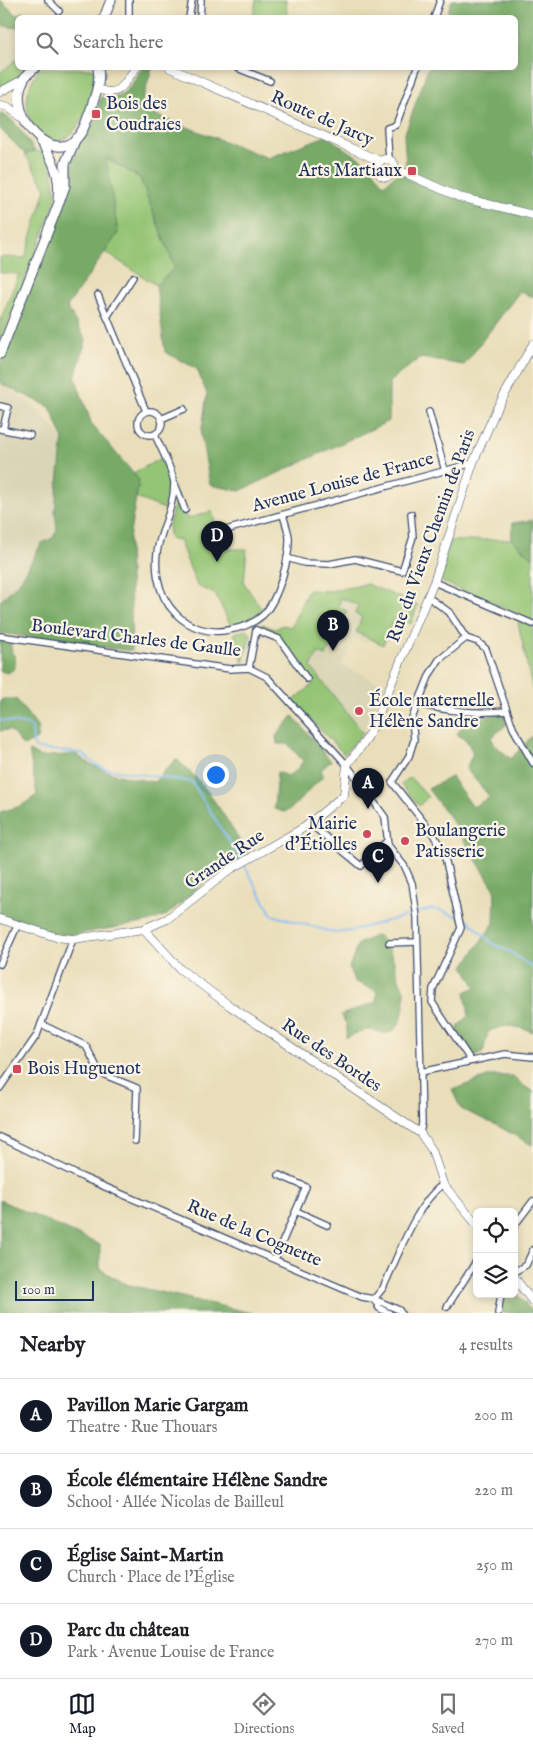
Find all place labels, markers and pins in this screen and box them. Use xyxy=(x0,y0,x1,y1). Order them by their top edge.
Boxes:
place label: Bois des Coudraies xyxy=(106,93,181,137)
marker: Bois des Coudraies xyxy=(90,108,102,120)
place label: Arts Martiaux xyxy=(298,160,402,183)
marker: Arts Martiaux xyxy=(406,165,418,177)
pin: D xyxy=(201,521,233,562)
pin: B xyxy=(317,610,349,651)
place label: École maternelle Hélène Sandre xyxy=(369,688,494,734)
marker: École maternelle Hélène Sandre xyxy=(353,705,365,717)
pin: A xyxy=(352,768,384,809)
place label: Mairie d'Étiolles xyxy=(285,813,357,857)
place label: Boulangerie Patisserie xyxy=(415,820,506,864)
marker: Mairie d'Étiolles xyxy=(361,828,373,840)
marker: Boulangerie Patisserie xyxy=(399,835,411,847)
pin: C xyxy=(362,842,394,883)
place label: Bois Huguenot xyxy=(27,1058,141,1081)
marker: Bois Huguenot xyxy=(11,1063,23,1075)

